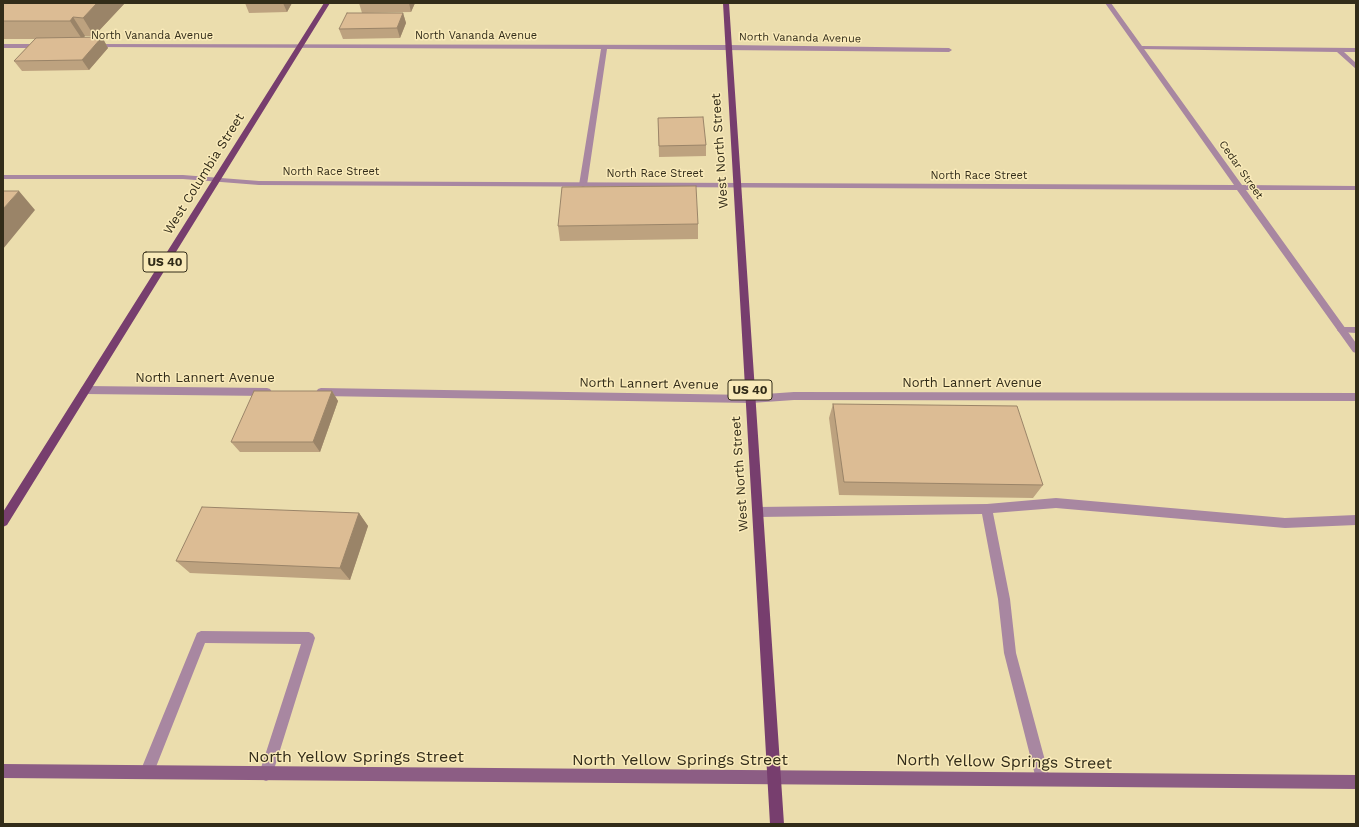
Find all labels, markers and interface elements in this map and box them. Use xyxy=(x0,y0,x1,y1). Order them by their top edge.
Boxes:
street label: North Vananda Avenue xyxy=(91,29,213,43)
street label: North Vananda Avenue xyxy=(415,29,537,43)
street label: North Vananda Avenue xyxy=(739,30,861,46)
street label: West North Street xyxy=(708,93,732,209)
street label: West Columbia Street xyxy=(160,111,248,237)
street label: Cedar Street xyxy=(1216,138,1266,202)
street label: North Race Street xyxy=(283,165,379,179)
street label: North Race Street xyxy=(607,167,703,181)
street label: North Race Street xyxy=(931,169,1027,183)
road number: US 40 xyxy=(143,252,187,272)
street label: North Lannert Avenue xyxy=(135,370,275,386)
street label: North Lannert Avenue xyxy=(579,375,719,393)
street label: North Lannert Avenue xyxy=(902,375,1042,391)
road number: US 40 xyxy=(728,380,772,400)
street label: West North Street xyxy=(728,416,752,532)
street label: North Yellow Springs Street xyxy=(248,747,464,767)
street label: North Yellow Springs Street xyxy=(572,750,788,770)
street label: North Yellow Springs Street xyxy=(896,751,1112,773)

